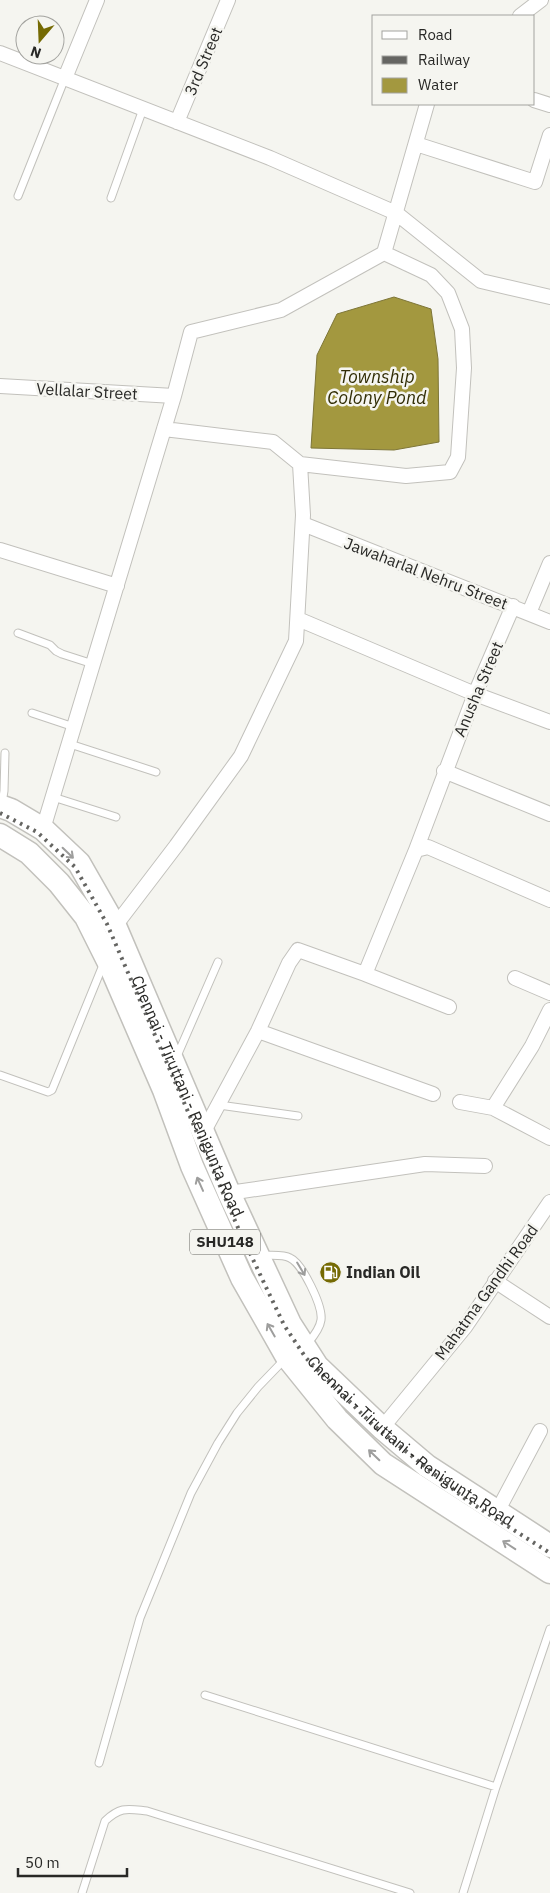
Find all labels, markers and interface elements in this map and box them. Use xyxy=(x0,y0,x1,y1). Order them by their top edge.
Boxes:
north arrow xyxy=(15,15,65,65)
legend xyxy=(372,15,535,105)
street label: 3rd Street xyxy=(180,24,226,98)
text: Road xyxy=(418,25,453,44)
text: N xyxy=(28,42,43,62)
text: Railway xyxy=(418,50,471,69)
text: Water xyxy=(418,75,459,94)
water label: Township Colony Pond xyxy=(327,365,427,409)
street label: Vellalar Street xyxy=(36,378,138,404)
street label: Jawaharlal Nehru Street xyxy=(341,533,511,613)
street label: Anusha Street xyxy=(449,638,507,740)
one-way arrow xyxy=(62,847,75,859)
street label: Chennai - Tiruttani - Renigunta Road xyxy=(127,972,249,1220)
one-way arrow xyxy=(195,1177,205,1192)
street label: Mahatma Gandhi Road xyxy=(430,1220,542,1364)
road number: SHU148 xyxy=(190,1230,260,1254)
fuel station icon: Indian Oil xyxy=(318,1260,342,1284)
one-way arrow xyxy=(295,1262,306,1276)
place label: Indian Oil xyxy=(346,1262,420,1282)
one-way arrow xyxy=(266,1323,276,1338)
street label: Chennai - Tiruttani - Renigunta Road xyxy=(303,1352,518,1530)
one-way arrow xyxy=(368,1449,380,1461)
one-way arrow xyxy=(502,1540,516,1550)
scale bar xyxy=(18,1846,126,1878)
text: 50 m xyxy=(25,1853,60,1872)

